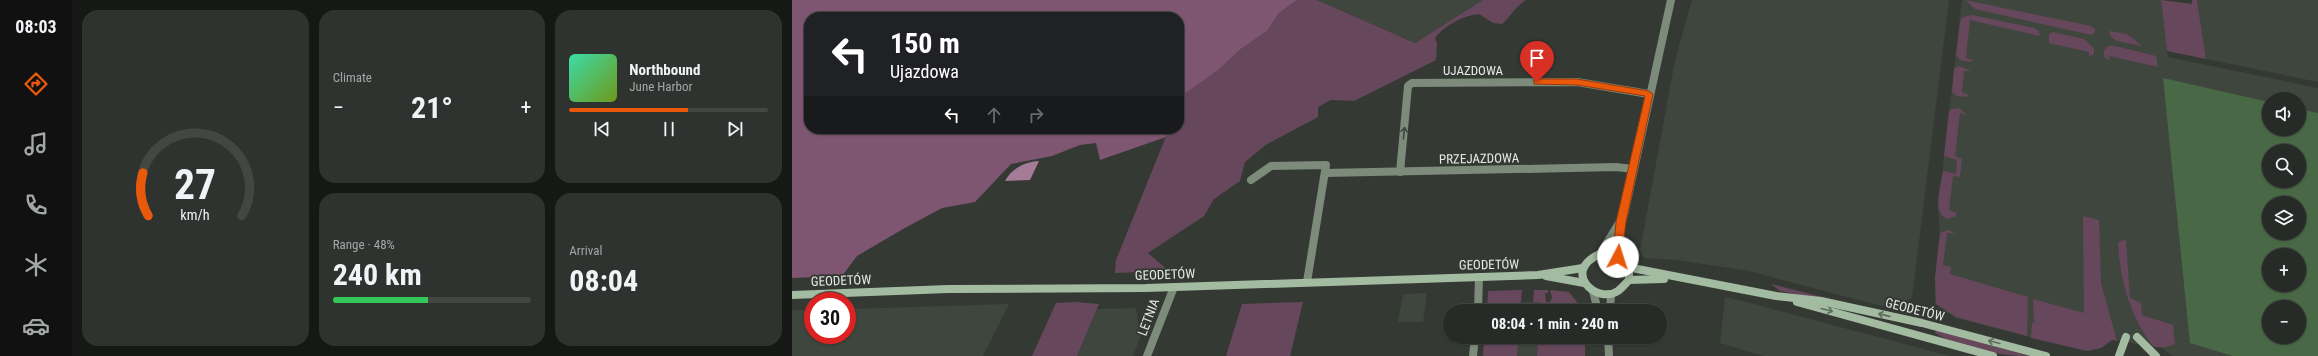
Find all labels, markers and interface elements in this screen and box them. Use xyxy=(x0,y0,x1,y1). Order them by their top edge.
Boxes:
text: 08:03 xyxy=(15,16,57,37)
text: 150 m xyxy=(890,27,960,60)
icon: left xyxy=(824,28,876,80)
pin xyxy=(1520,41,1554,82)
icon: arrive xyxy=(1526,47,1548,69)
text: Northbound xyxy=(629,61,700,79)
text: Ujazdowa xyxy=(890,61,959,82)
street label: UJAZDOWA xyxy=(1443,63,1504,78)
icon: directions xyxy=(22,70,50,98)
text: Climate xyxy=(333,70,372,85)
text: June Harbor xyxy=(629,79,692,94)
text: 21° xyxy=(411,90,453,125)
map controls xyxy=(2262,92,2306,344)
button: sound xyxy=(2262,92,2306,136)
text: − xyxy=(333,95,344,120)
text: + xyxy=(520,95,531,120)
icon: left xyxy=(941,104,963,126)
icon: ahead xyxy=(983,104,1005,126)
icon: right xyxy=(1025,104,1047,126)
icon: previous xyxy=(591,118,613,140)
icon: pause xyxy=(658,118,680,140)
icon: next xyxy=(724,118,746,140)
one-way arrow xyxy=(1400,127,1407,140)
icon: music xyxy=(22,130,50,158)
button: search xyxy=(2262,144,2306,188)
street label: PRZEJAZDOWA xyxy=(1439,150,1520,167)
text: 27 xyxy=(174,160,216,209)
icon: phone xyxy=(22,191,50,219)
button: layers xyxy=(2262,196,2306,240)
text: km/h xyxy=(181,207,210,223)
position arrow xyxy=(1597,236,1639,278)
text: Range · 48% xyxy=(333,237,395,252)
text: Arrival xyxy=(569,243,602,258)
button: + xyxy=(2262,248,2306,292)
icon: climate xyxy=(22,251,50,279)
street label: GEODETÓW xyxy=(1459,256,1519,273)
text: 240 km xyxy=(333,257,422,292)
text: 08:04 xyxy=(569,263,638,298)
street label: GEODETÓW xyxy=(1135,266,1195,283)
street label: GEODETÓW xyxy=(811,272,871,289)
speed limit sign: 30 xyxy=(804,292,856,344)
street label: GEODETÓW xyxy=(1884,295,1946,324)
street label: LETNIA xyxy=(1135,296,1163,338)
button: − xyxy=(2262,300,2306,344)
one-way arrow xyxy=(1821,307,1834,315)
one-way arrow xyxy=(1877,310,1890,318)
icon: car xyxy=(22,312,50,340)
text: 08:04 · 1 min · 240 m xyxy=(1491,315,1619,333)
one-way arrow xyxy=(1988,338,2001,346)

